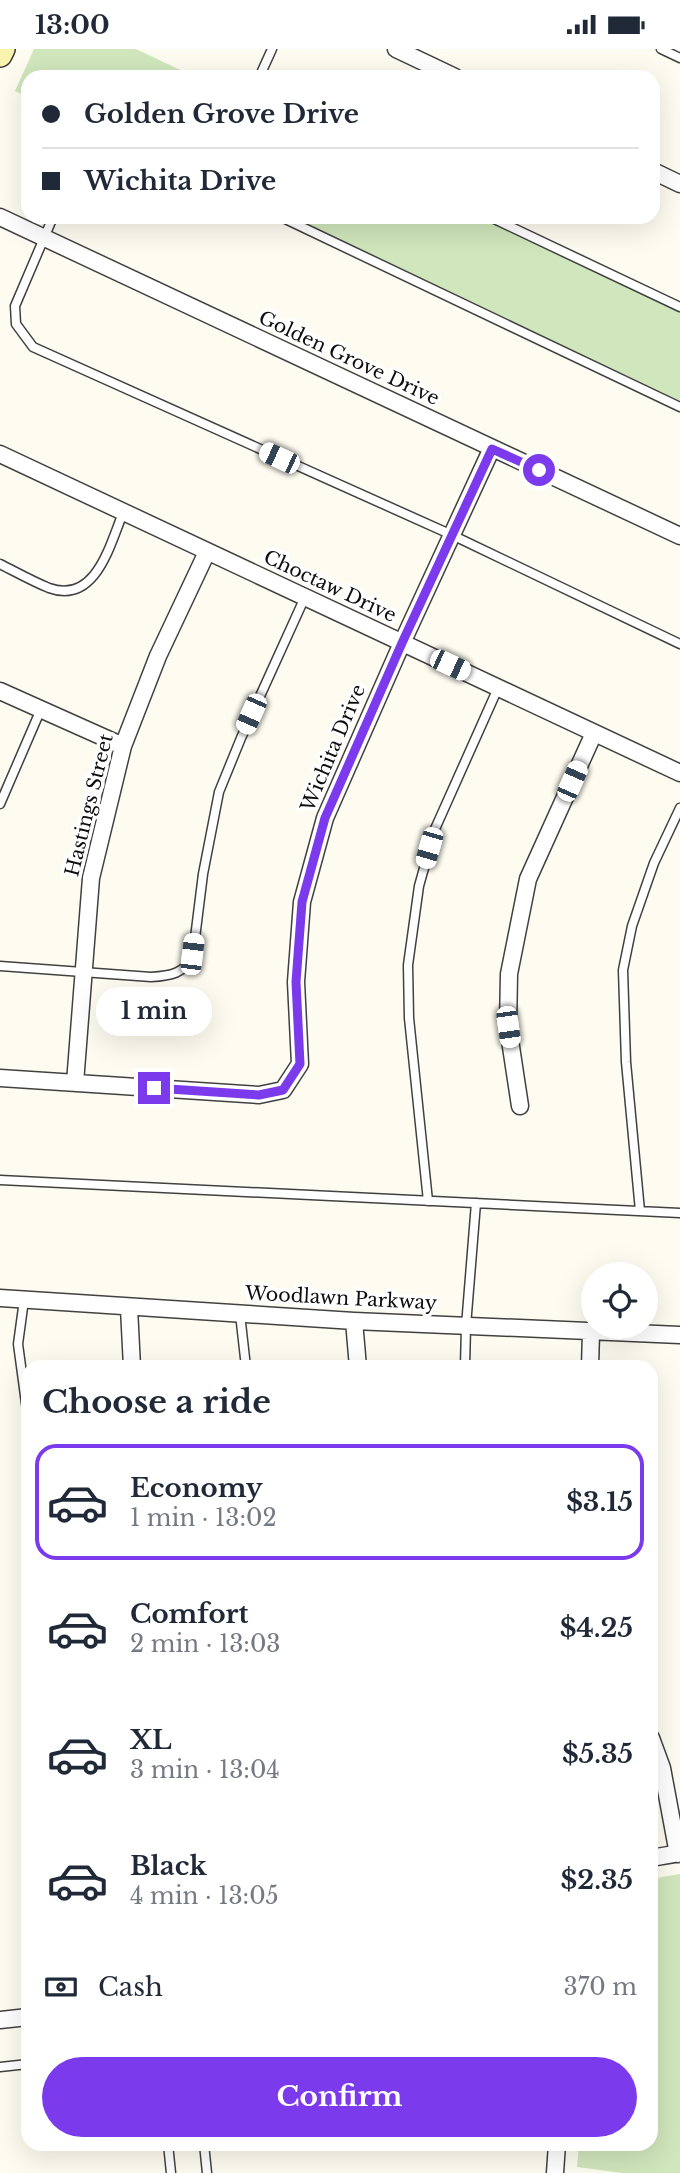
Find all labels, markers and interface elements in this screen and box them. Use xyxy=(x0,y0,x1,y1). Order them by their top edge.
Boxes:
text: 13:00 xyxy=(35,9,110,41)
text: Golden Grove Drive xyxy=(84,98,359,130)
text: Wichita Drive xyxy=(84,165,276,197)
street label: Golden Grove Drive xyxy=(255,306,443,410)
car xyxy=(256,440,303,476)
route start xyxy=(523,454,555,486)
street label: Choctaw Drive xyxy=(260,545,400,627)
car xyxy=(427,647,474,683)
street label: Wichita Drive xyxy=(296,681,370,816)
car xyxy=(233,691,270,737)
street label: Hastings Street xyxy=(60,731,118,879)
car xyxy=(554,758,591,804)
car xyxy=(414,825,445,871)
car xyxy=(180,932,205,976)
callout: 1 min xyxy=(96,986,212,1035)
text: 1 min xyxy=(121,997,187,1025)
car xyxy=(495,1005,522,1049)
route end xyxy=(138,1072,170,1104)
map controls xyxy=(581,1262,658,1339)
button: locate xyxy=(581,1262,658,1339)
street label: Woodlawn Parkway xyxy=(244,1281,437,1315)
text: Choose a ride xyxy=(42,1382,271,1422)
icon: car xyxy=(46,1471,109,1534)
text: Economy xyxy=(130,1472,263,1504)
text: $3.15 xyxy=(566,1486,633,1518)
text: 1 min · 13:02 xyxy=(130,1504,277,1532)
icon: car xyxy=(46,1597,109,1660)
text: Comfort xyxy=(130,1598,248,1630)
text: $4.25 xyxy=(560,1612,633,1644)
text: 2 min · 13:03 xyxy=(130,1630,280,1658)
icon: car xyxy=(46,1723,109,1786)
text: XL xyxy=(130,1724,172,1756)
text: $5.35 xyxy=(562,1738,633,1770)
text: 3 min · 13:04 xyxy=(130,1756,280,1784)
icon: car xyxy=(46,1849,109,1912)
text: Black xyxy=(130,1850,207,1882)
text: $2.35 xyxy=(561,1864,633,1896)
text: 4 min · 13:05 xyxy=(130,1882,279,1910)
icon: cash xyxy=(42,1968,80,2006)
text: Cash xyxy=(98,1971,163,2003)
text: 370 m xyxy=(564,1973,637,2001)
button: Confirm xyxy=(42,2057,637,2137)

